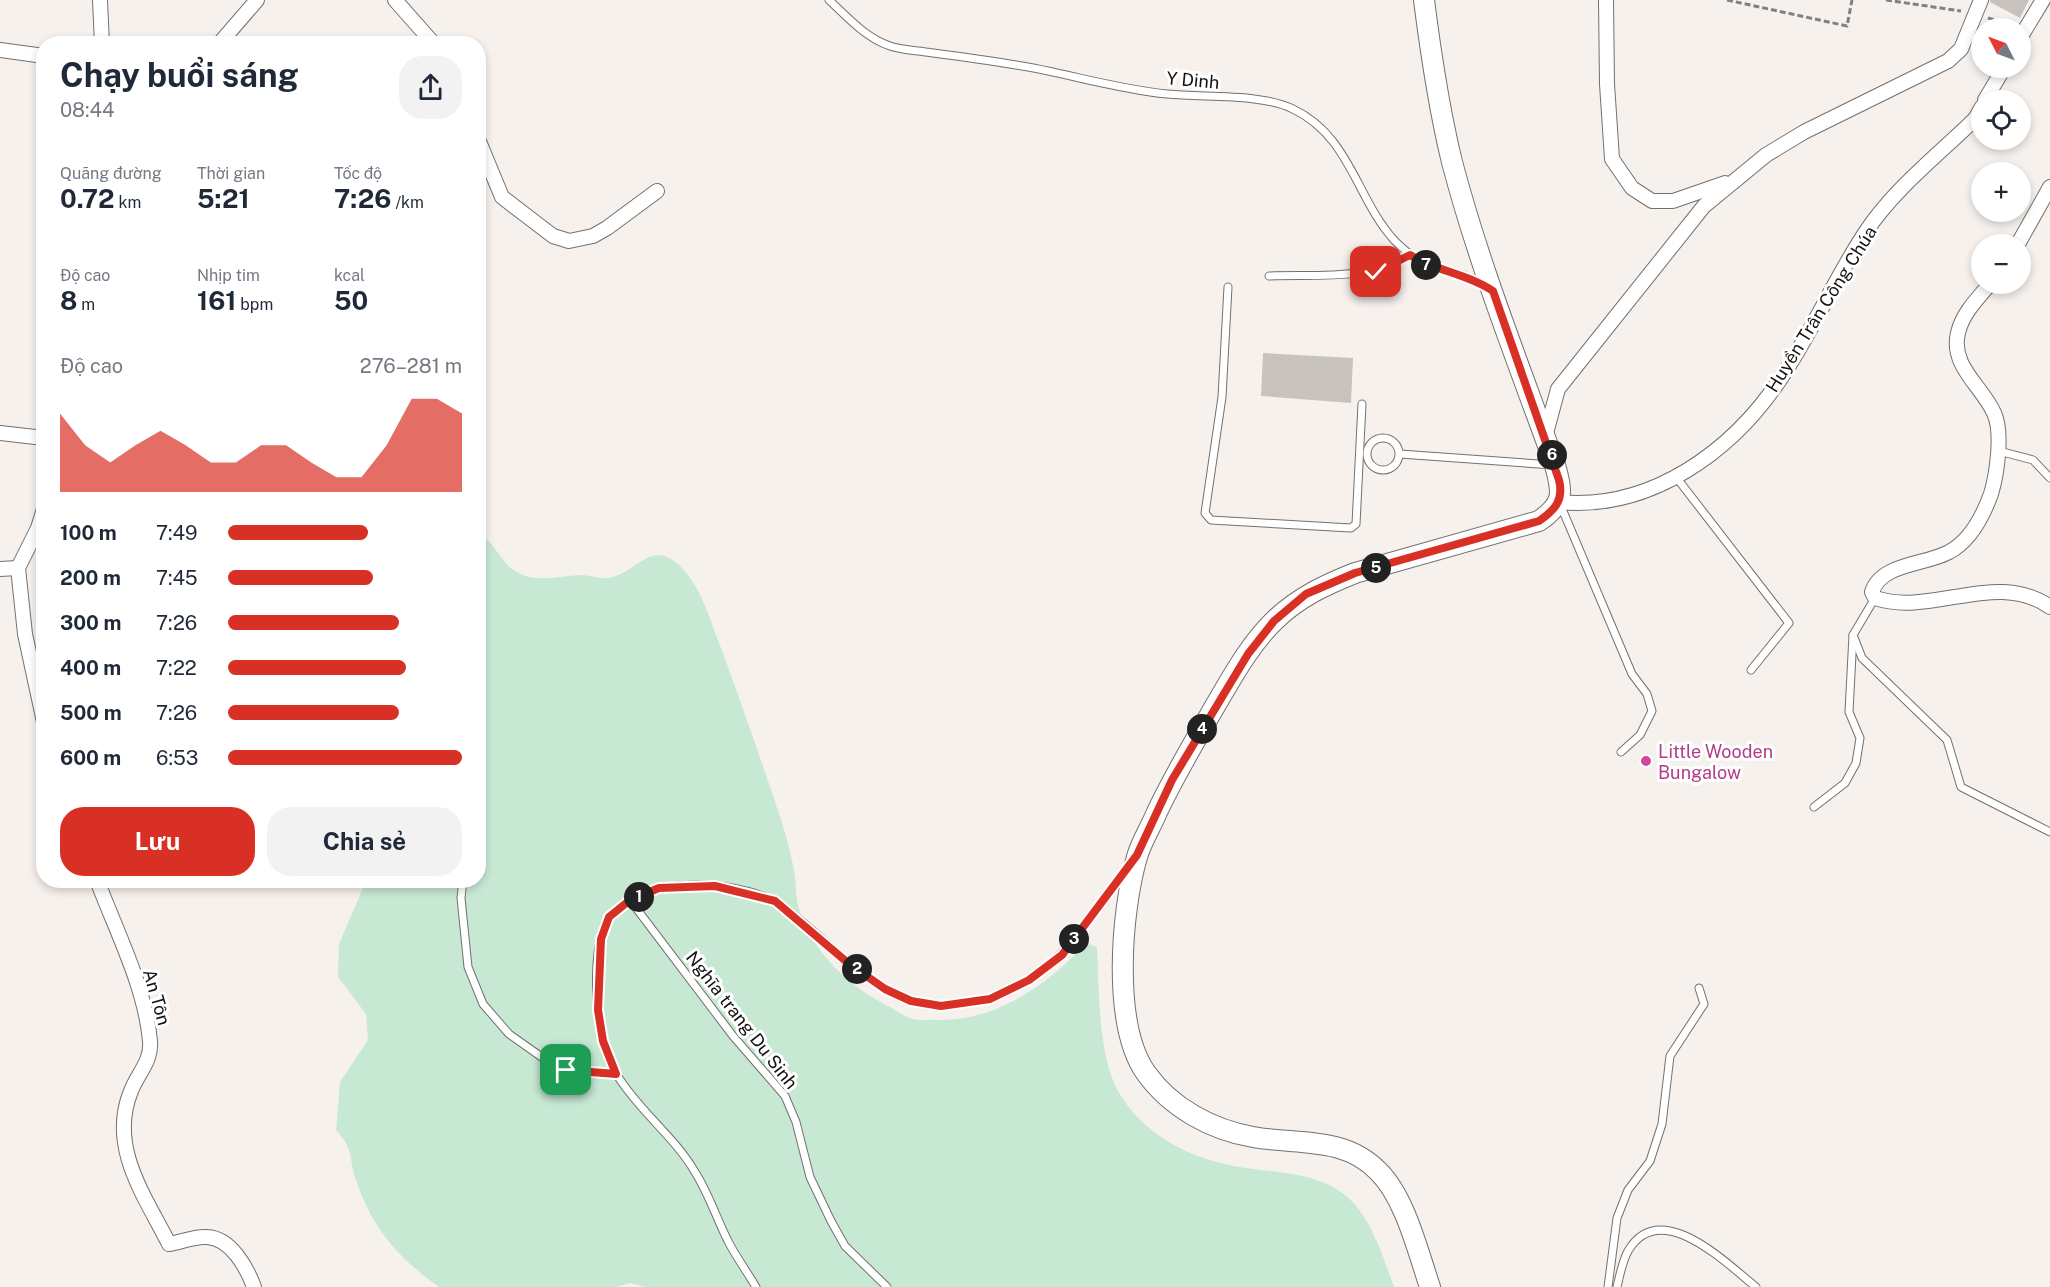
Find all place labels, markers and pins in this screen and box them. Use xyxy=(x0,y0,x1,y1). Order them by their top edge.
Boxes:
pin xyxy=(1350,246,1401,297)
pin: 7 xyxy=(1411,250,1441,280)
pin: 6 xyxy=(1537,440,1567,470)
pin: 5 xyxy=(1361,553,1391,583)
pin: 4 xyxy=(1187,714,1217,744)
place label: Little Wooden Bungalow xyxy=(1658,741,1773,783)
marker: Little Wooden Bungalow xyxy=(1639,754,1653,768)
pin: 1 xyxy=(624,882,654,912)
pin: 3 xyxy=(1059,924,1089,954)
pin: 2 xyxy=(842,954,872,984)
pin xyxy=(540,1044,591,1095)

